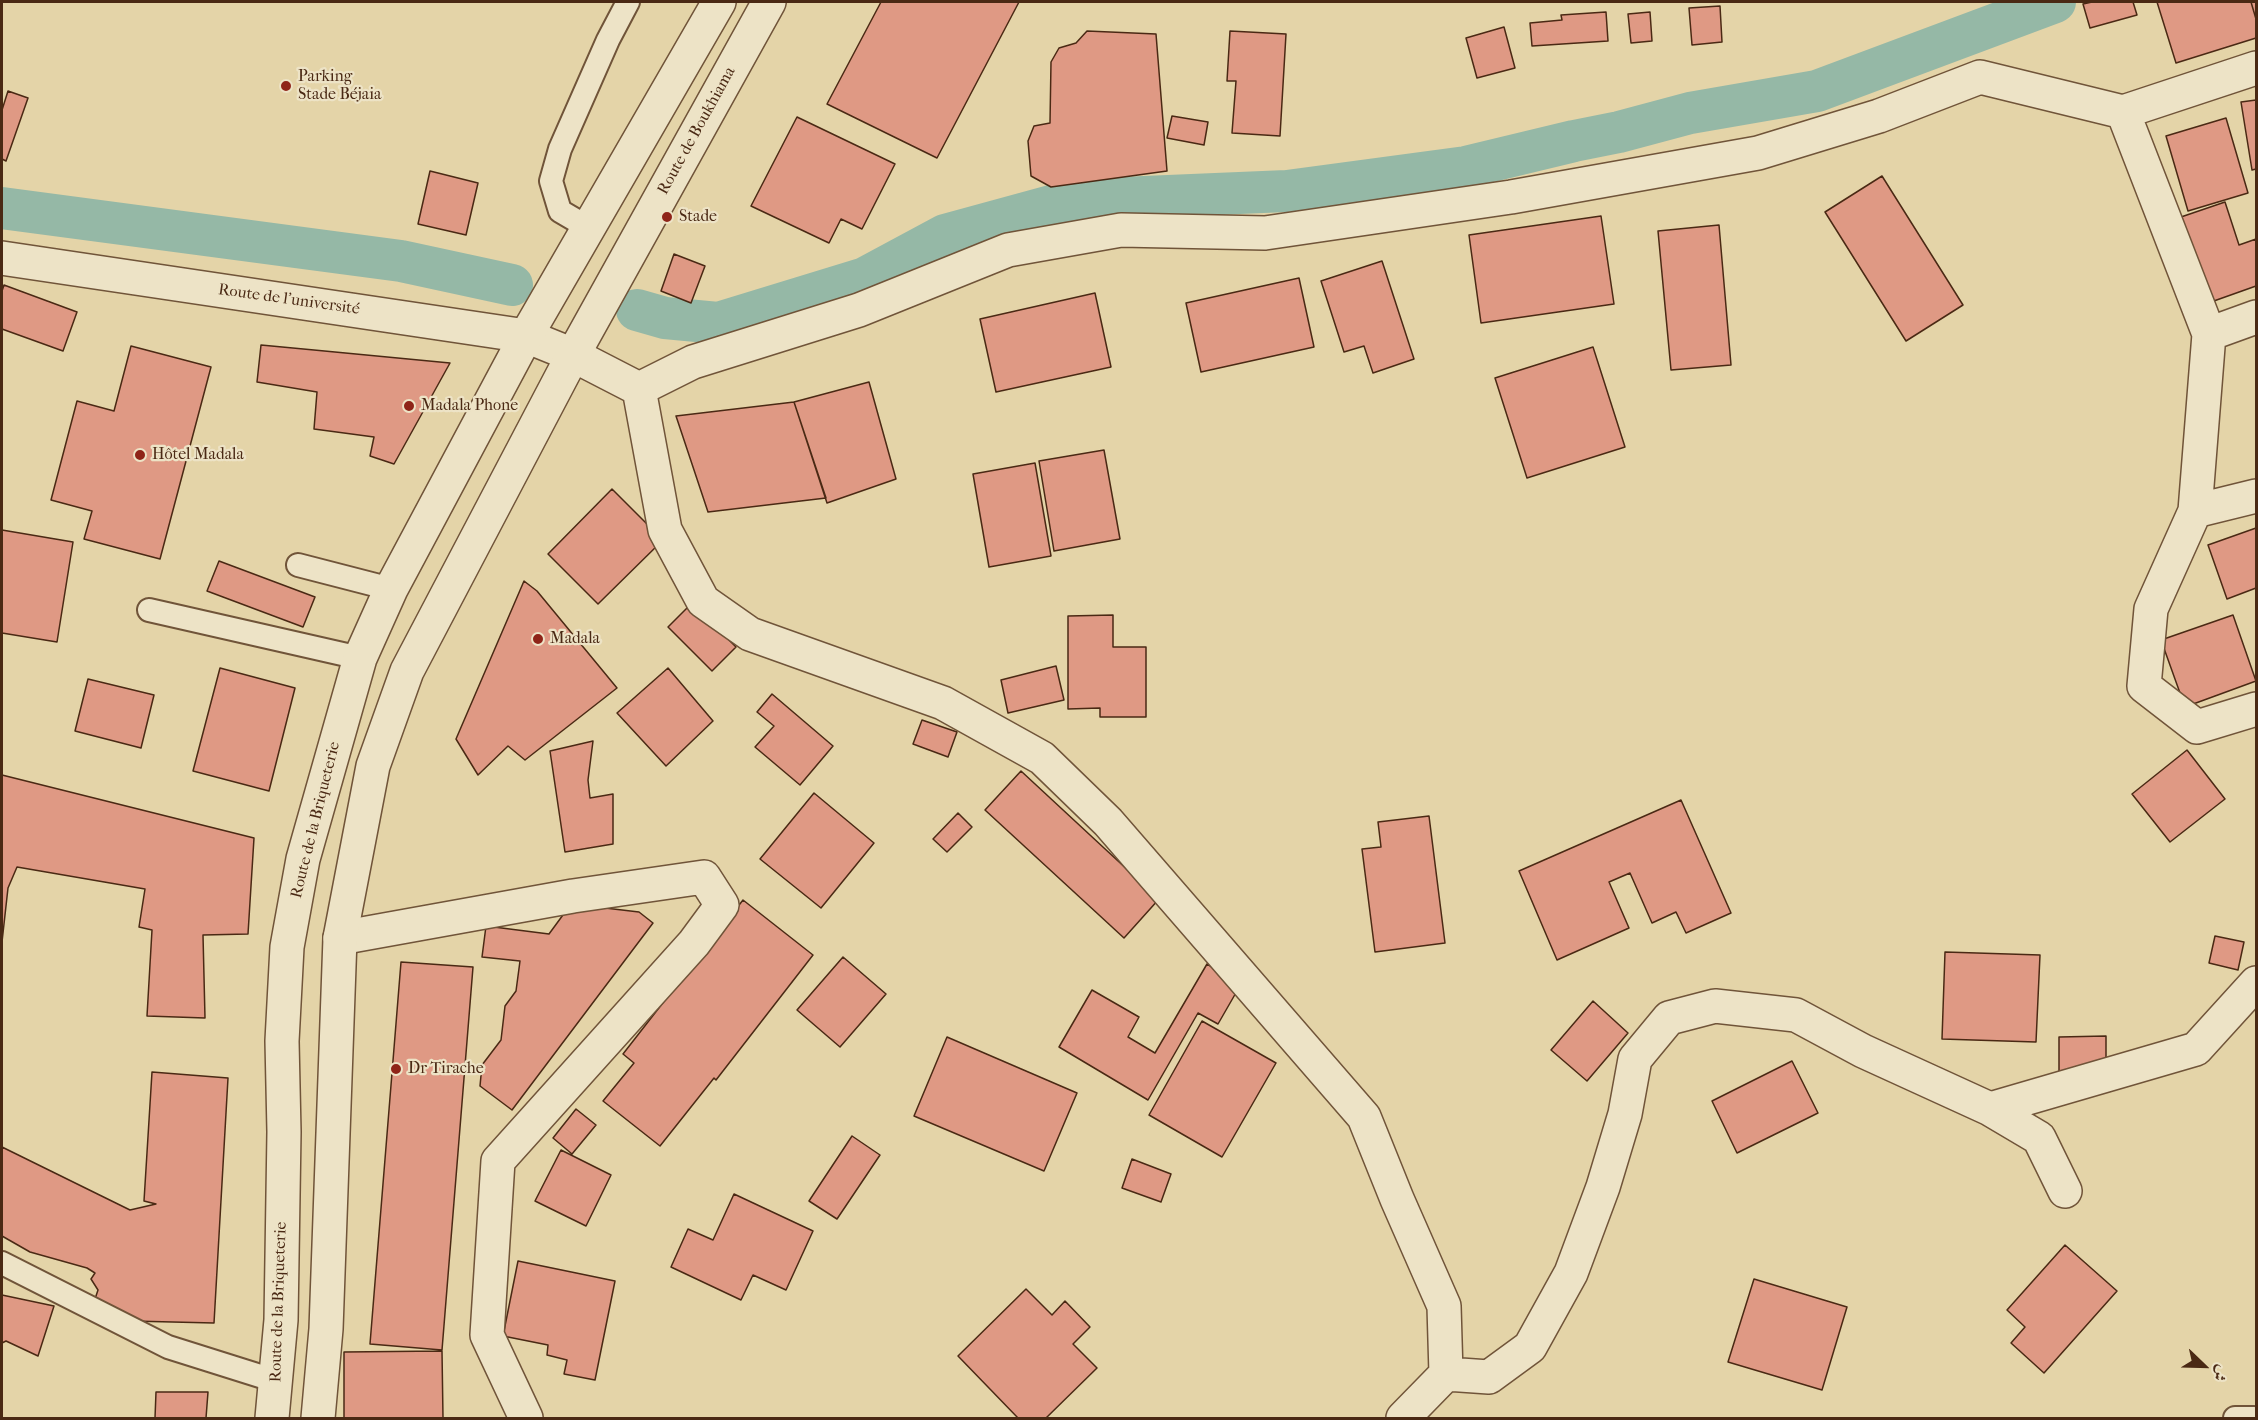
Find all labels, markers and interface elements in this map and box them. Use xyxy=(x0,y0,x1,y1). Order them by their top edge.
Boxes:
street label: Route de Boukhiama xyxy=(654,64,740,198)
place label: Parking Stade Béjaia xyxy=(298,67,381,105)
marker: Parking Stade Béjaia xyxy=(279,79,293,93)
place label: Stade xyxy=(679,207,717,227)
marker: Stade xyxy=(660,210,674,224)
street label: Route de l'université xyxy=(217,281,361,319)
place label: Madala Phone xyxy=(421,396,518,416)
marker: Madala Phone xyxy=(402,399,416,413)
place label: Hôtel Madala xyxy=(152,445,244,465)
marker: Hôtel Madala xyxy=(133,448,147,462)
place label: Madala xyxy=(550,629,600,649)
marker: Madala xyxy=(531,632,545,646)
street label: Route de la Briqueterie xyxy=(287,740,345,900)
place label: Dr Tirache xyxy=(408,1059,484,1079)
marker: Dr Tirache xyxy=(389,1062,403,1076)
street label: Route de la Briqueterie xyxy=(267,1221,291,1383)
north arrow xyxy=(2174,1336,2234,1396)
text: ش xyxy=(2209,1362,2233,1384)

